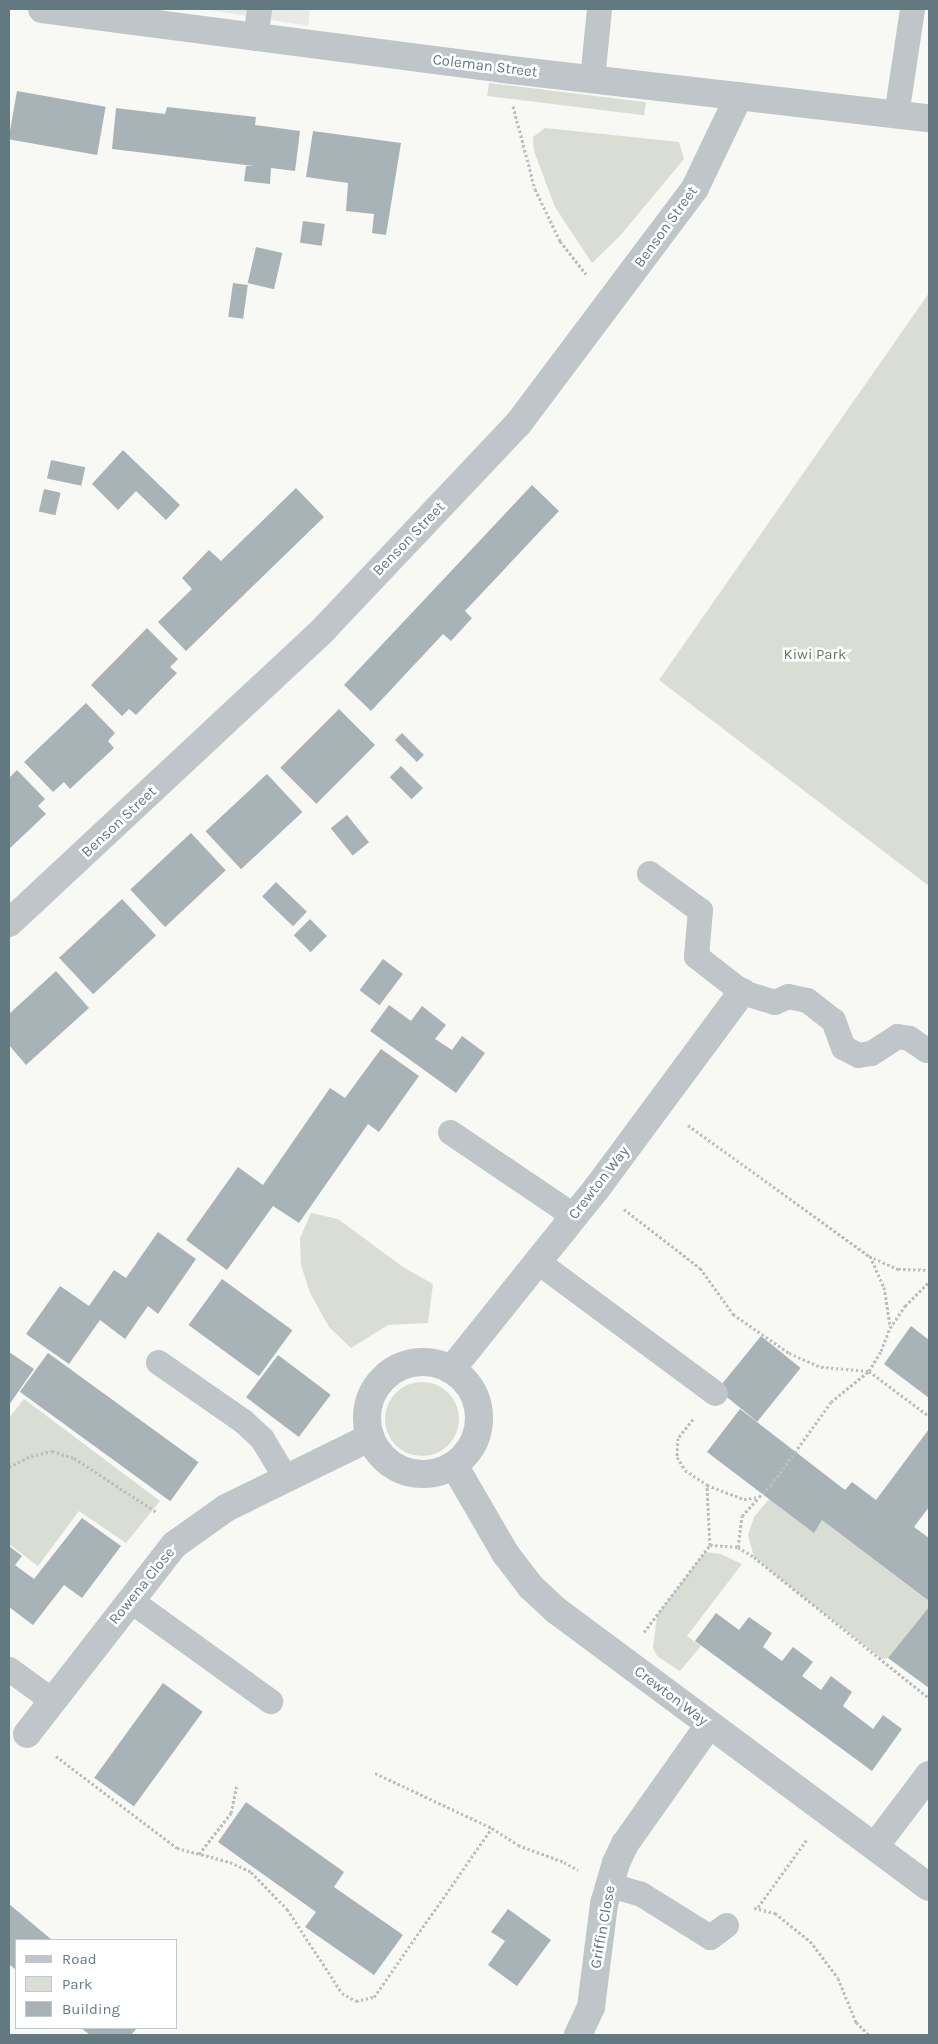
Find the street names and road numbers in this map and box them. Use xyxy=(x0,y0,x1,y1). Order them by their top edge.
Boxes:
street label: Coleman Street xyxy=(432,51,538,81)
street label: Benson Street xyxy=(631,183,701,271)
street label: Benson Street xyxy=(369,498,449,580)
street label: Benson Street xyxy=(78,783,160,861)
street label: Crewton Way xyxy=(565,1143,633,1223)
street label: Rowena Close xyxy=(105,1544,179,1628)
street label: Crewton Way xyxy=(631,1662,711,1730)
street label: Griffin Close xyxy=(587,1884,619,1970)

